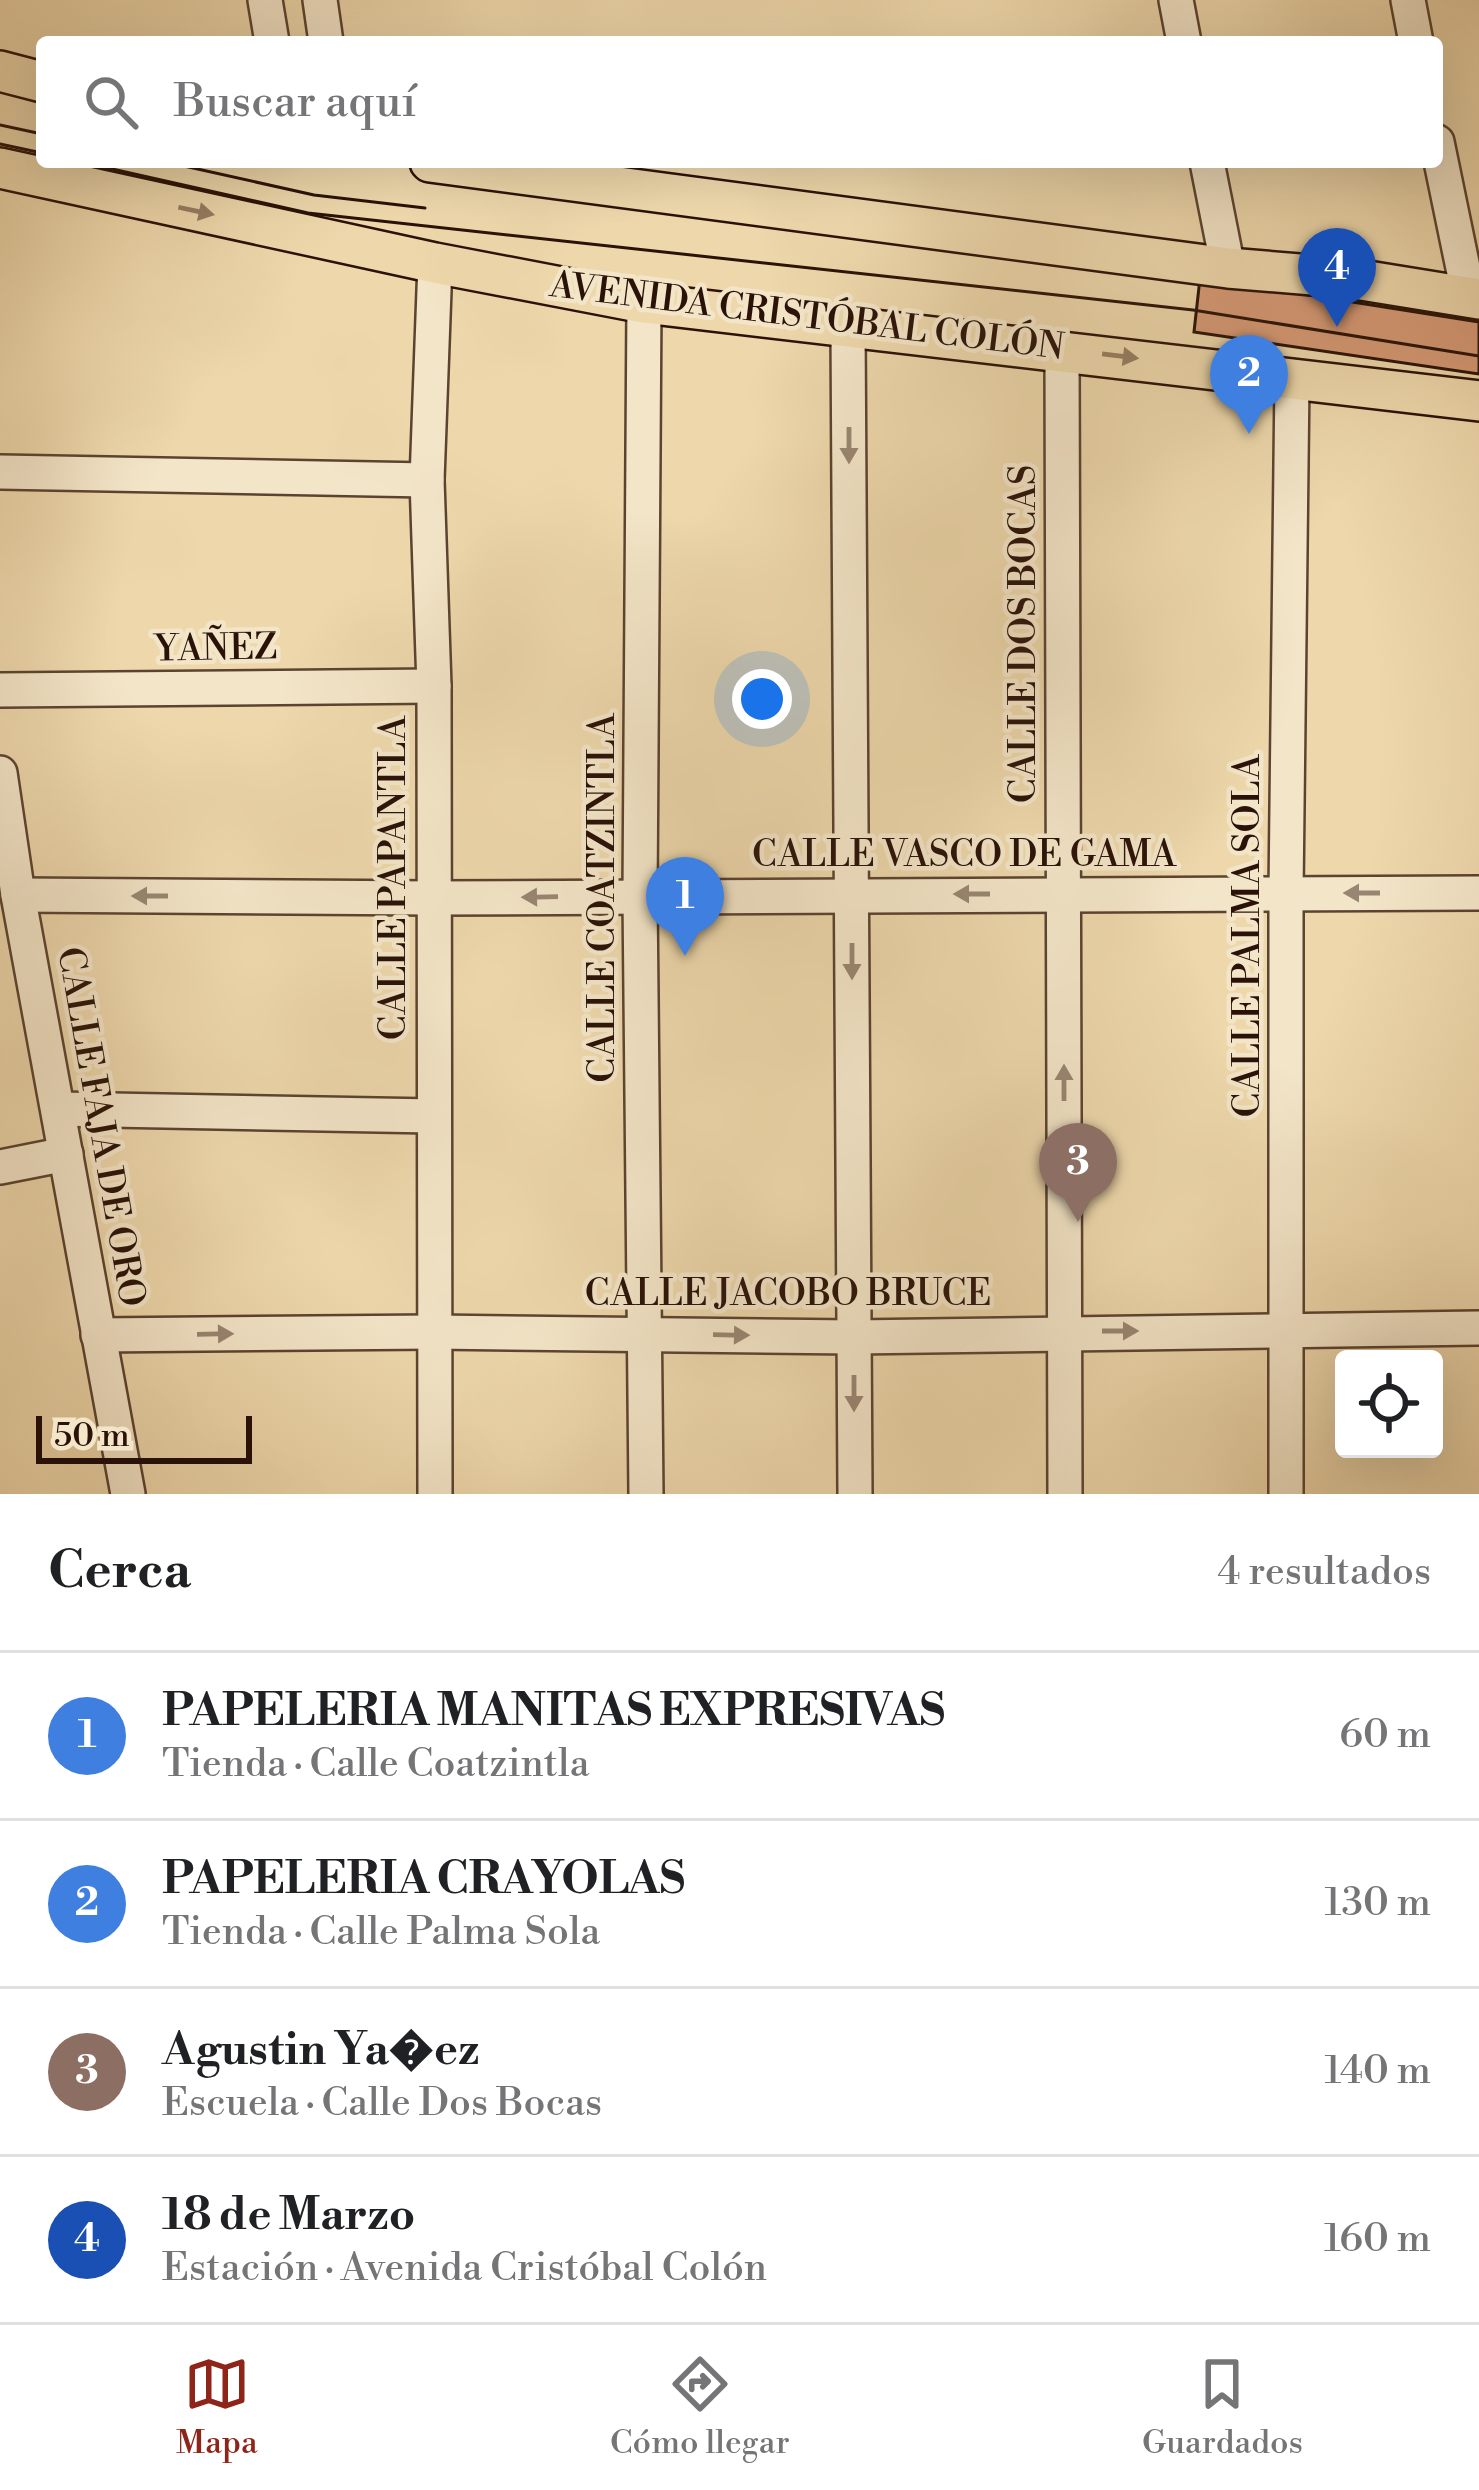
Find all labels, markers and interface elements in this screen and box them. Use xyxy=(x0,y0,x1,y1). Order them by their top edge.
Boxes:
search box xyxy=(36,36,1443,168)
icon: search xyxy=(78,69,144,135)
text: Buscar aquí xyxy=(174,74,416,131)
one-way arrow xyxy=(178,203,216,222)
pin: 4 xyxy=(1298,228,1376,327)
street label: AVENIDA CRISTÓBAL COLÓN xyxy=(546,259,1067,371)
pin: 2 xyxy=(1210,335,1288,434)
one-way arrow xyxy=(1102,347,1139,366)
one-way arrow xyxy=(839,427,859,465)
street label: CALLE DOS BOCAS xyxy=(1002,465,1047,803)
street label: YAÑEZ xyxy=(152,622,278,673)
your location xyxy=(732,669,792,729)
street label: CALLE COATZINTLA xyxy=(581,712,626,1083)
street label: CALLE PAPANTLA xyxy=(372,715,417,1040)
street label: CALLE PALMA SOLA xyxy=(1226,753,1271,1117)
street label: CALLE VASCO DE GAMA xyxy=(752,833,1177,878)
pin: 1 xyxy=(646,857,724,956)
one-way arrow xyxy=(1342,883,1380,902)
one-way arrow xyxy=(952,884,990,904)
one-way arrow xyxy=(130,886,168,906)
one-way arrow xyxy=(520,887,558,907)
one-way arrow xyxy=(843,943,862,981)
street label: CALLE FAJA DE ORO xyxy=(46,944,154,1310)
one-way arrow xyxy=(1054,1063,1074,1101)
pin: 3 xyxy=(1039,1123,1117,1222)
street label: CALLE JACOBO BRUCE xyxy=(585,1272,991,1317)
one-way arrow xyxy=(1102,1321,1140,1341)
one-way arrow xyxy=(197,1324,235,1343)
one-way arrow xyxy=(713,1326,751,1345)
map controls xyxy=(1335,1350,1443,1458)
button: locate xyxy=(1335,1350,1443,1458)
one-way arrow xyxy=(845,1375,864,1413)
scale bar xyxy=(36,1410,252,1463)
text: 50 m xyxy=(54,1416,130,1457)
text: Cerca xyxy=(48,1540,191,1604)
text: 4 resultados xyxy=(1217,1548,1431,1597)
text: PAPELERIA MANITAS EXPRESIVAS xyxy=(162,1683,945,1740)
text: 1 xyxy=(78,1711,96,1760)
text: 60 m xyxy=(1339,1711,1431,1760)
text: Tienda · Calle Coatzintla xyxy=(162,1740,589,1789)
text: PAPELERIA CRAYOLAS xyxy=(162,1851,685,1908)
text: 2 xyxy=(75,1879,99,1928)
text: 130 m xyxy=(1325,1879,1431,1928)
text: Tienda · Calle Palma Sola xyxy=(162,1908,600,1957)
text: Agustin Ya�ez xyxy=(162,2022,479,2079)
text: 3 xyxy=(75,2047,99,2096)
text: 140 m xyxy=(1324,2047,1431,2096)
text: Escuela · Calle Dos Bocas xyxy=(162,2079,602,2128)
text: 18 de Marzo xyxy=(162,2187,415,2244)
text: 4 xyxy=(74,2215,100,2264)
text: 160 m xyxy=(1324,2215,1431,2264)
text: Estación · Avenida Cristóbal Colón xyxy=(162,2244,767,2293)
tab: Mapa xyxy=(176,2351,258,2464)
tab: Cómo llegar xyxy=(610,2351,790,2464)
tab: Guardados xyxy=(1142,2351,1303,2464)

